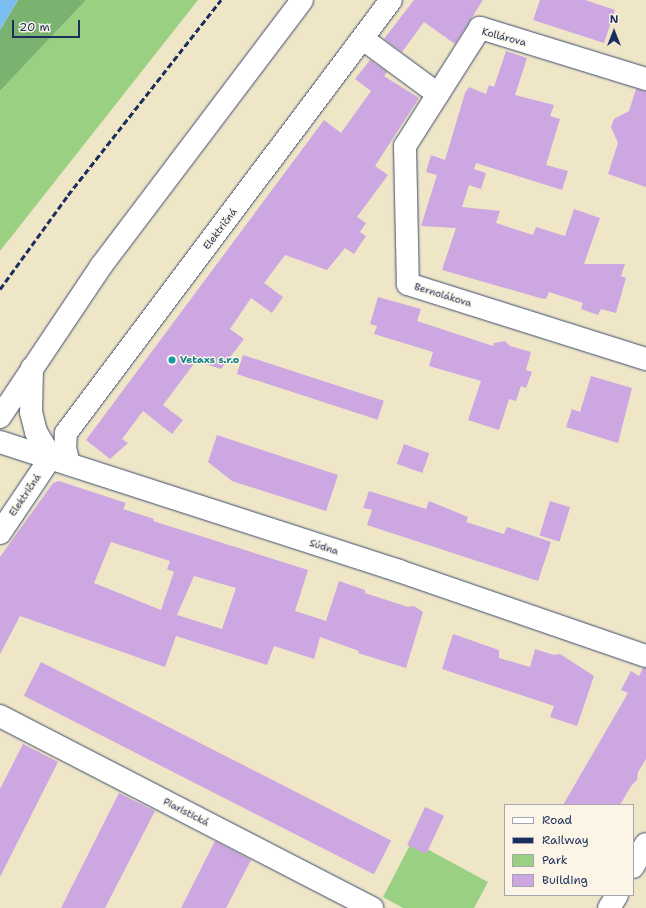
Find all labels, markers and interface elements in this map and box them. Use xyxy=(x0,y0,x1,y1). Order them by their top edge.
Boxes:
scale bar xyxy=(14,12,82,38)
north arrow xyxy=(594,12,634,52)
text: N xyxy=(610,12,618,27)
text: 20 m xyxy=(19,19,50,35)
street label: Kollárova xyxy=(480,25,528,49)
street label: Električná xyxy=(201,206,239,252)
street label: Bernolákova xyxy=(413,281,473,309)
place label: Vetaxs s.r.o xyxy=(180,354,239,366)
marker: Vetaxs s.r.o xyxy=(167,355,177,365)
street label: Električná xyxy=(6,472,44,518)
street label: Súdna xyxy=(308,537,340,557)
street label: Piaristická xyxy=(161,795,211,829)
legend xyxy=(504,804,634,896)
text: Road xyxy=(542,812,572,828)
text: Railway xyxy=(542,832,589,848)
text: Park xyxy=(542,852,568,868)
text: Building xyxy=(542,872,588,888)

